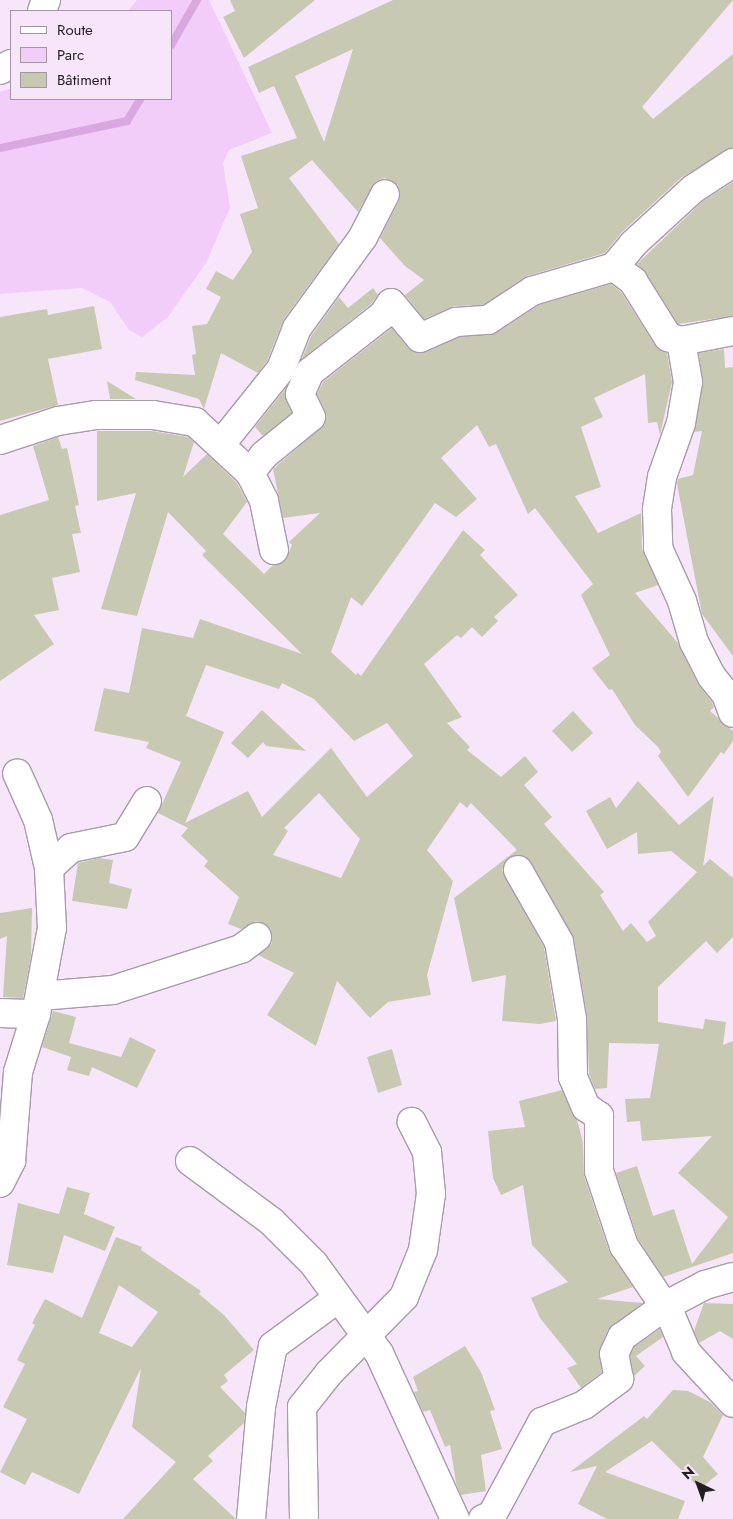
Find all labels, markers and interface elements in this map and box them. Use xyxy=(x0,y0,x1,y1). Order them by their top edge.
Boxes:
legend xyxy=(10,10,172,100)
text: Route xyxy=(57,19,93,41)
text: Parc xyxy=(57,44,84,66)
text: Bâtiment xyxy=(57,69,111,91)
north arrow xyxy=(673,1459,723,1509)
text: N xyxy=(677,1462,699,1484)

